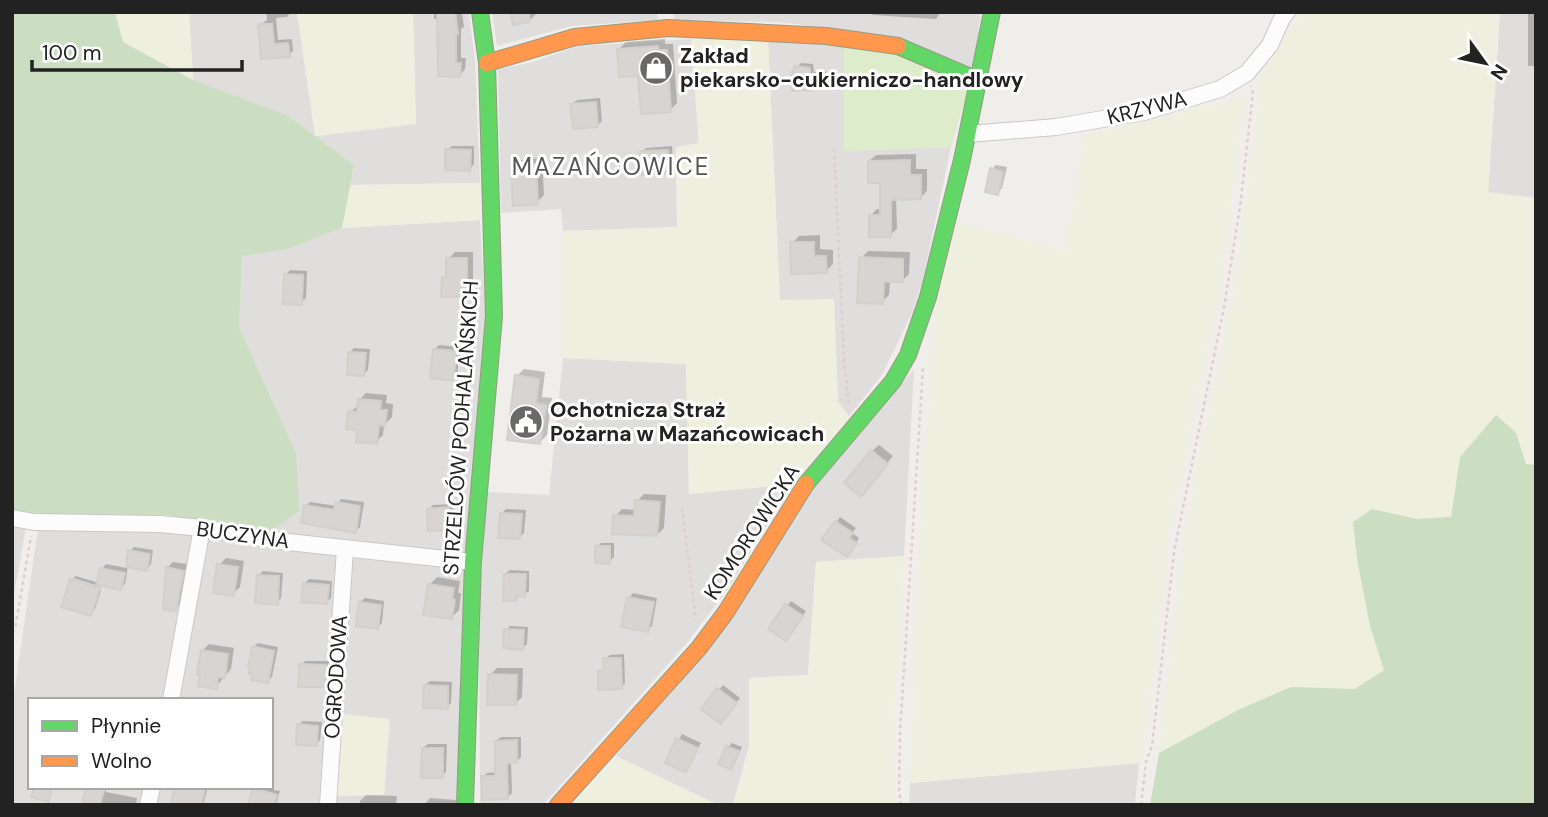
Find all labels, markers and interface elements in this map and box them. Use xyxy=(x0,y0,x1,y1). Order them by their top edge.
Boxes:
scale bar xyxy=(32,28,242,72)
north arrow xyxy=(1450,28,1520,98)
text: 100 m xyxy=(42,39,102,67)
place label: Zakład piekarsko-cukierniczo-handlowy xyxy=(680,42,1024,94)
shop icon: Zakład piekarsko-cukierniczo-handlowy xyxy=(637,49,675,87)
text: N xyxy=(1485,59,1513,85)
street label: KRZYWA xyxy=(1104,85,1190,131)
district label: MAZAŃCOWICE xyxy=(512,151,710,182)
street label: STRZELCÓW PODHALAŃSKICH xyxy=(437,280,485,576)
place label: Ochotnicza Straż Pożarna w Mazańcowicach xyxy=(550,396,824,448)
public building icon: Ochotnicza Straż Pożarna w Mazańcowicach xyxy=(507,403,545,441)
street label: KOMOROWICKA xyxy=(698,459,806,605)
street label: BUCZYNA xyxy=(195,515,291,555)
street label: OGRODOWA xyxy=(318,614,354,740)
legend xyxy=(28,698,273,789)
text: Płynnie xyxy=(91,712,161,740)
text: Wolno xyxy=(91,747,152,775)

